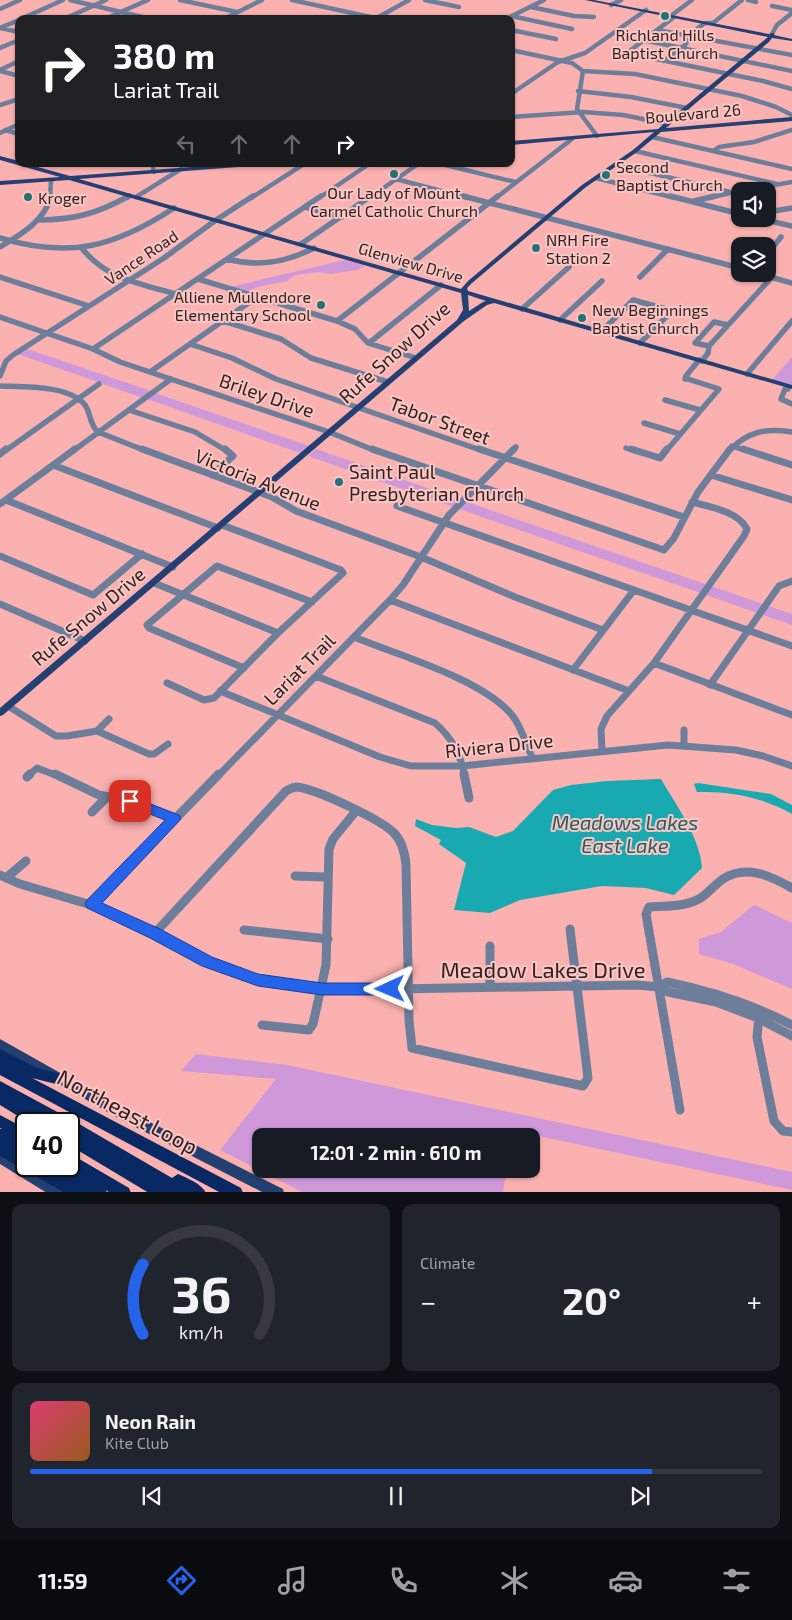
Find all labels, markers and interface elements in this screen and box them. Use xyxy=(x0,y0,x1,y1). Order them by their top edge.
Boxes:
marker: Richland Hills Baptist Church xyxy=(659,10,671,22)
place label: Richland Hills Baptist Church xyxy=(612,25,718,62)
text: 380 m xyxy=(113,34,215,76)
icon: right xyxy=(30,35,95,100)
text: Lariat Trail xyxy=(113,76,219,102)
street label: Boulevard 26 xyxy=(644,99,742,127)
icon: left xyxy=(172,130,200,158)
icon: ahead xyxy=(225,130,253,158)
icon: ahead xyxy=(278,130,306,158)
icon: right xyxy=(331,130,359,158)
place label: Second Baptist Church xyxy=(616,157,723,194)
marker: Our Lady of Mount Carmel Catholic Church xyxy=(388,168,400,180)
marker: Second Baptist Church xyxy=(600,169,612,181)
map controls xyxy=(731,182,776,282)
button: sound xyxy=(731,182,776,227)
place label: Our Lady of Mount Carmel Catholic Church xyxy=(310,183,478,220)
place label: Kroger xyxy=(38,188,87,207)
marker: Kroger xyxy=(22,191,34,203)
street label: Vance Road xyxy=(101,226,181,288)
place label: NRH Fire Station 2 xyxy=(546,230,611,267)
button: layers xyxy=(731,237,776,282)
street label: Glenview Drive xyxy=(356,238,466,286)
marker: NRH Fire Station 2 xyxy=(530,242,542,254)
place label: Alliene Mullendore Elementary School xyxy=(174,287,311,324)
street label: Rufe Snow Drive xyxy=(334,296,454,408)
marker: Alliene Mullendore Elementary School xyxy=(315,299,327,311)
place label: New Beginnings Baptist Church xyxy=(592,300,709,337)
marker: New Beginnings Baptist Church xyxy=(576,312,588,324)
street label: Briley Drive xyxy=(217,368,317,422)
street label: Tabor Street xyxy=(386,391,494,449)
street label: Victoria Avenue xyxy=(192,443,324,515)
place label: Saint Paul Presbyterian Church xyxy=(349,460,524,505)
marker: Saint Paul Presbyterian Church xyxy=(333,476,345,488)
street label: Rufe Snow Drive xyxy=(27,562,149,670)
street label: Lariat Trail xyxy=(258,628,340,710)
street label: Riviera Drive xyxy=(444,728,554,762)
pin xyxy=(109,780,151,822)
icon: arrive xyxy=(116,787,144,815)
water label: Meadows Lakes East Lake xyxy=(552,810,698,857)
street label: Meadow Lakes Drive xyxy=(440,956,646,982)
position arrow xyxy=(363,962,415,1014)
street label: Northeast Loop xyxy=(53,1063,203,1159)
speed limit sign: 40 xyxy=(15,1112,80,1177)
text: 12:01 · 2 min · 610 m xyxy=(310,1141,482,1164)
text: Climate xyxy=(420,1253,475,1272)
text: 36 xyxy=(171,1261,231,1323)
text: 20° xyxy=(562,1277,621,1323)
text: − xyxy=(420,1284,436,1318)
text: + xyxy=(747,1284,762,1318)
text: km/h xyxy=(179,1321,223,1343)
text: Neon Rain xyxy=(105,1410,196,1433)
text: Kite Club xyxy=(105,1433,169,1452)
icon: previous xyxy=(138,1482,166,1510)
icon: pause xyxy=(382,1482,410,1510)
icon: next xyxy=(626,1482,654,1510)
icon: directions xyxy=(164,1563,199,1598)
icon: music xyxy=(275,1563,310,1598)
icon: phone xyxy=(386,1563,421,1598)
icon: climate xyxy=(497,1563,532,1598)
icon: car xyxy=(608,1563,643,1598)
icon: filters xyxy=(719,1563,754,1598)
text: 11:59 xyxy=(38,1567,88,1593)

